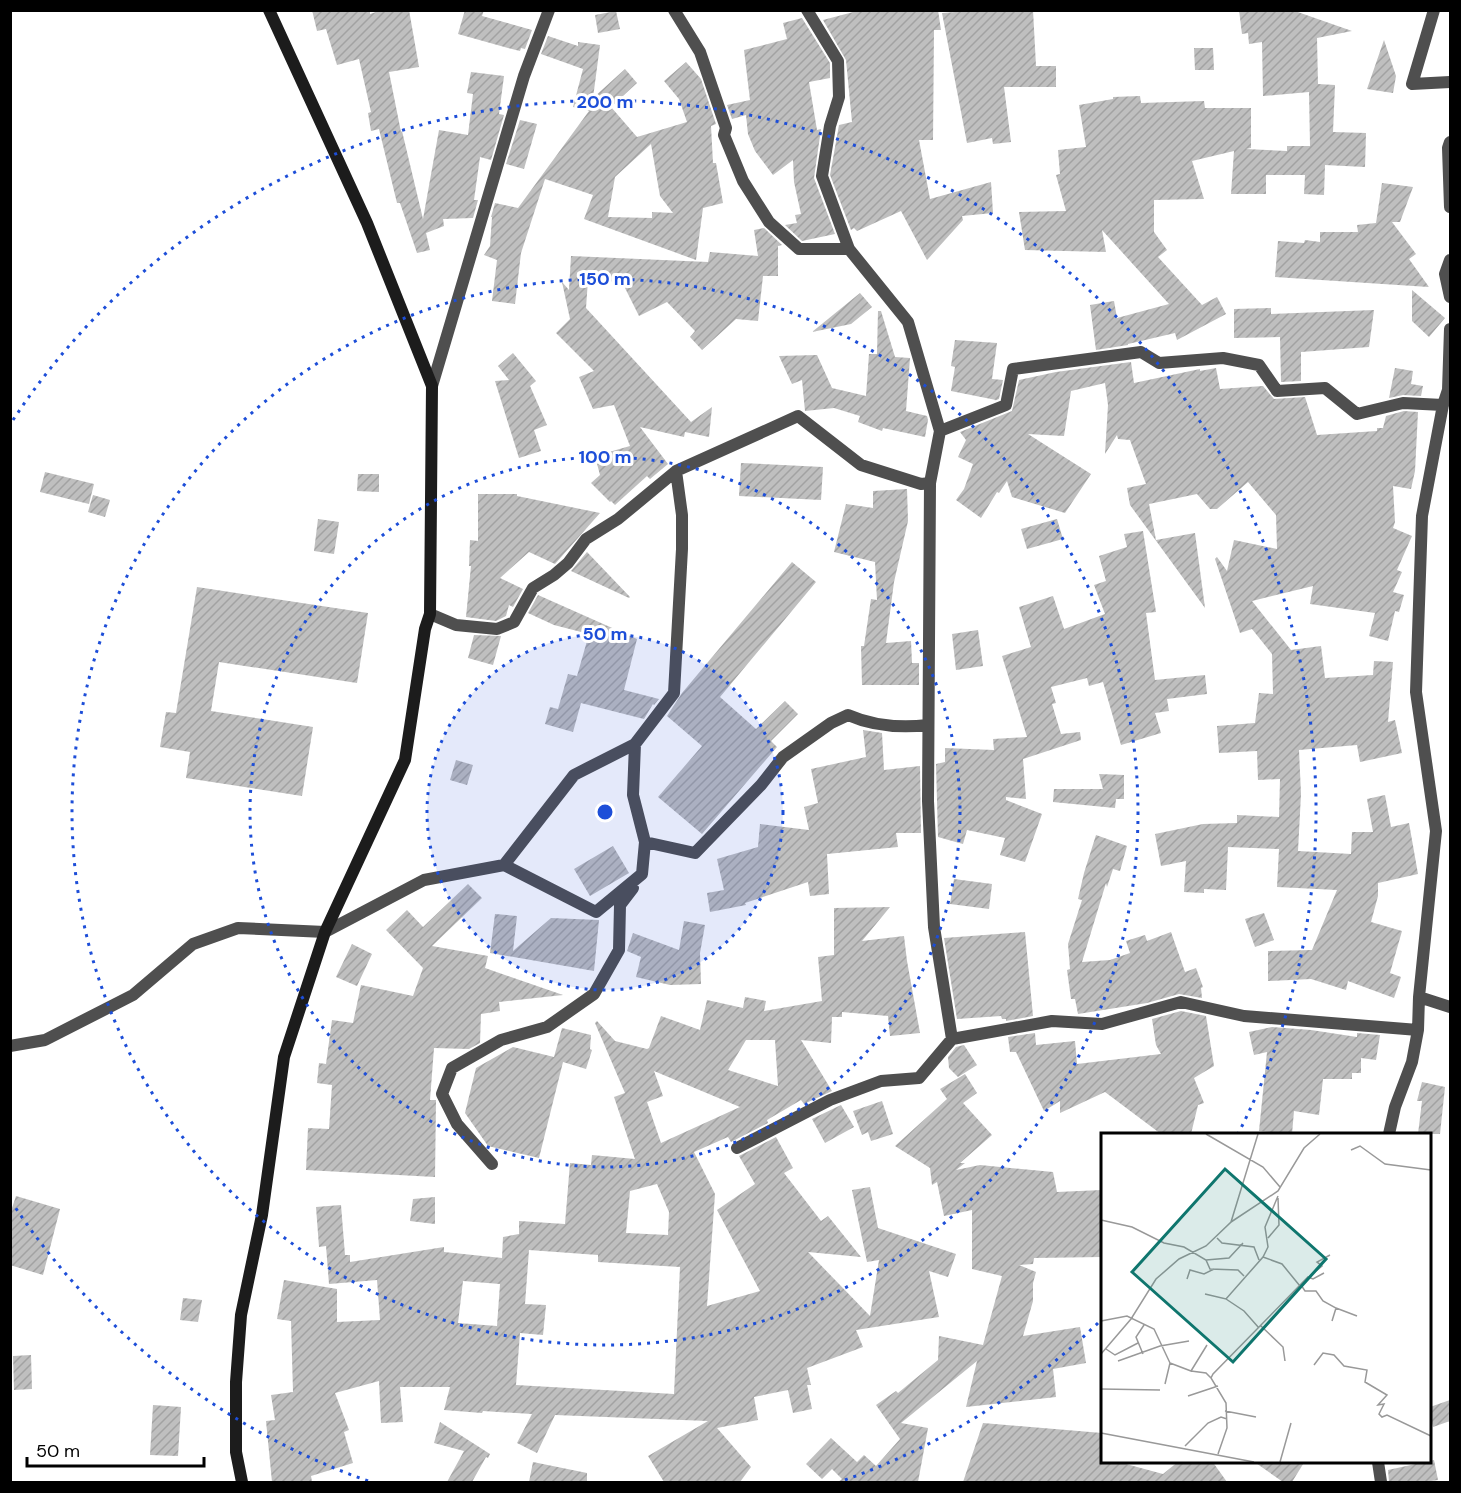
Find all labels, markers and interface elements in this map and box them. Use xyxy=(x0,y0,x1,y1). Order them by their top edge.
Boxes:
text: 200 m xyxy=(577,90,633,114)
text: 150 m xyxy=(579,267,631,291)
text: 100 m xyxy=(578,445,632,469)
text: 50 m xyxy=(582,622,628,646)
centre of rings xyxy=(595,802,615,822)
inset map xyxy=(1101,1133,1431,1463)
scale bar xyxy=(27,1430,204,1468)
text: 50 m xyxy=(36,1439,80,1463)

